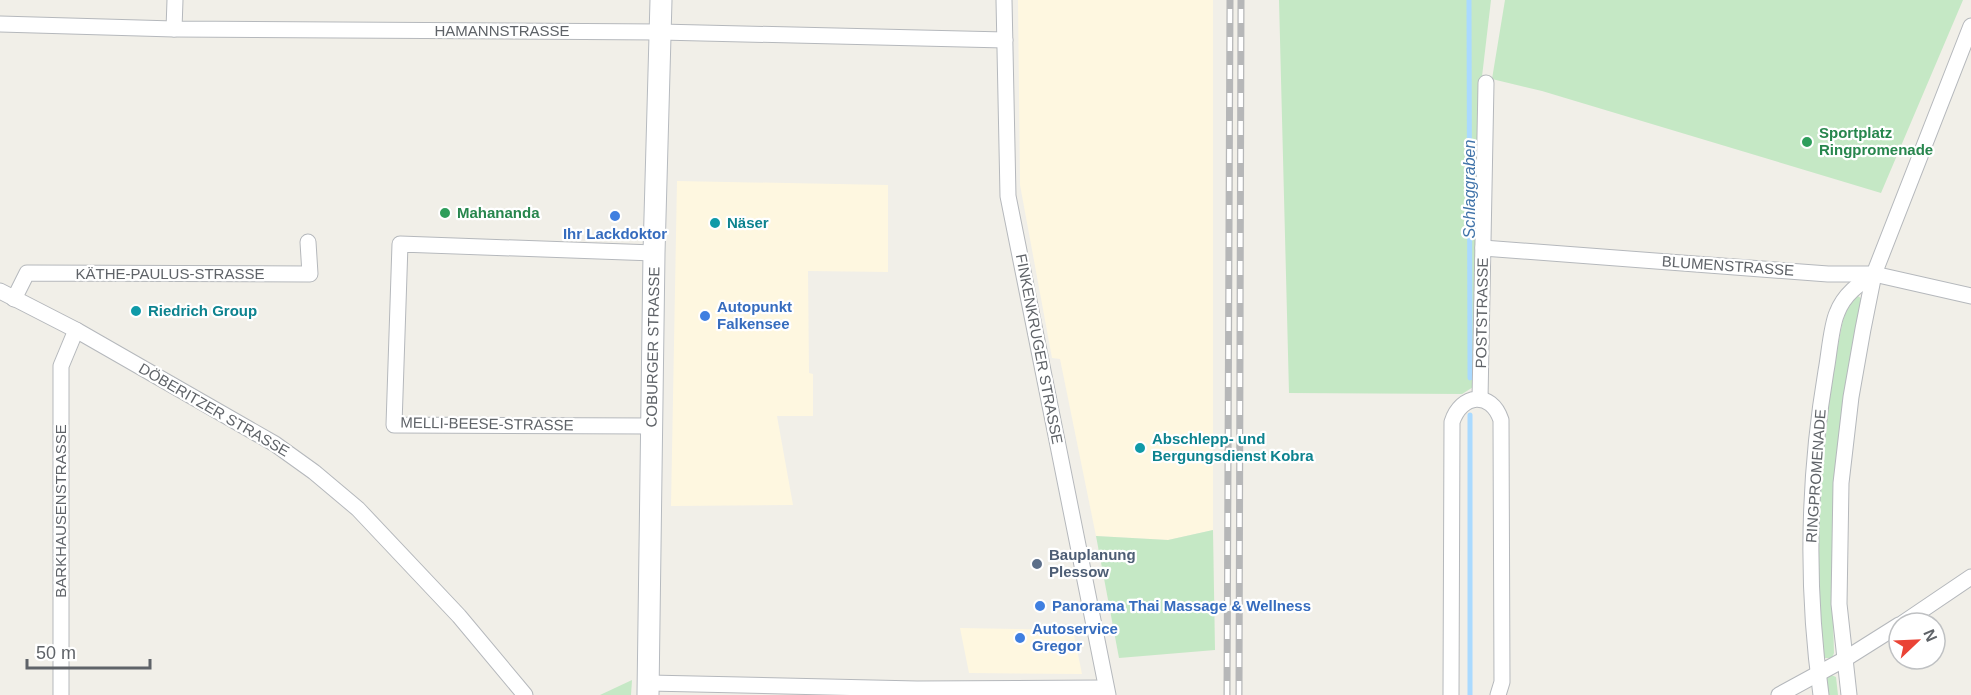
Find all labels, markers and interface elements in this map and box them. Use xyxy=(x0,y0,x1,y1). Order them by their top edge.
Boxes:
street label: HAMANNSTRASSE xyxy=(434,22,570,39)
place label: Sportplatz Ringpromenade xyxy=(1819,124,1933,158)
marker: Sportplatz Ringpromenade xyxy=(1800,135,1814,149)
water label: Schlaggraben xyxy=(1461,140,1478,238)
place label: Mahananda xyxy=(457,204,540,221)
marker: Mahananda xyxy=(438,206,452,220)
marker: Ihr Lackdoktor xyxy=(608,209,622,223)
place label: Näser xyxy=(727,214,769,231)
marker: Näser xyxy=(708,216,722,230)
place label: Ihr Lackdoktor xyxy=(563,225,667,242)
street label: FINKENKRUGER STRASSE xyxy=(1013,252,1066,445)
street label: BLUMENSTRASSE xyxy=(1661,252,1795,279)
street label: POSTSTRASSE xyxy=(1472,257,1491,369)
street label: KÄTHE-PAULUS-STRASSE xyxy=(76,265,264,282)
street label: COBURGER STRASSE xyxy=(643,266,662,428)
place label: Autopunkt Falkensee xyxy=(717,298,792,332)
place label: Riedrich Group xyxy=(148,302,257,319)
marker: Riedrich Group xyxy=(129,304,143,318)
marker: Autopunkt Falkensee xyxy=(698,309,712,323)
street label: DÖBERITZER STRASSE xyxy=(136,359,292,460)
street label: RINGPROMENADE xyxy=(1802,408,1829,543)
street label: MELLI-BEESE-STRASSE xyxy=(400,413,574,434)
street label: BARKHAUSENSTRASSE xyxy=(52,424,69,598)
place label: Abschlepp- und Bergungsdienst Kobra xyxy=(1152,430,1314,464)
marker: Abschlepp- und Bergungsdienst Kobra xyxy=(1133,441,1147,455)
place label: Bauplanung Plessow xyxy=(1049,546,1136,580)
marker: Bauplanung Plessow xyxy=(1030,557,1044,571)
place label: Panorama Thai Massage & Wellness xyxy=(1052,597,1311,614)
marker: Panorama Thai Massage & Wellness xyxy=(1033,599,1047,613)
north arrow xyxy=(1887,611,1947,671)
place label: Autoservice Gregor xyxy=(1032,620,1118,654)
text: N xyxy=(1920,627,1940,644)
marker: Autoservice Gregor xyxy=(1013,631,1027,645)
scale bar xyxy=(27,632,150,670)
text: 50 m xyxy=(36,643,76,663)

